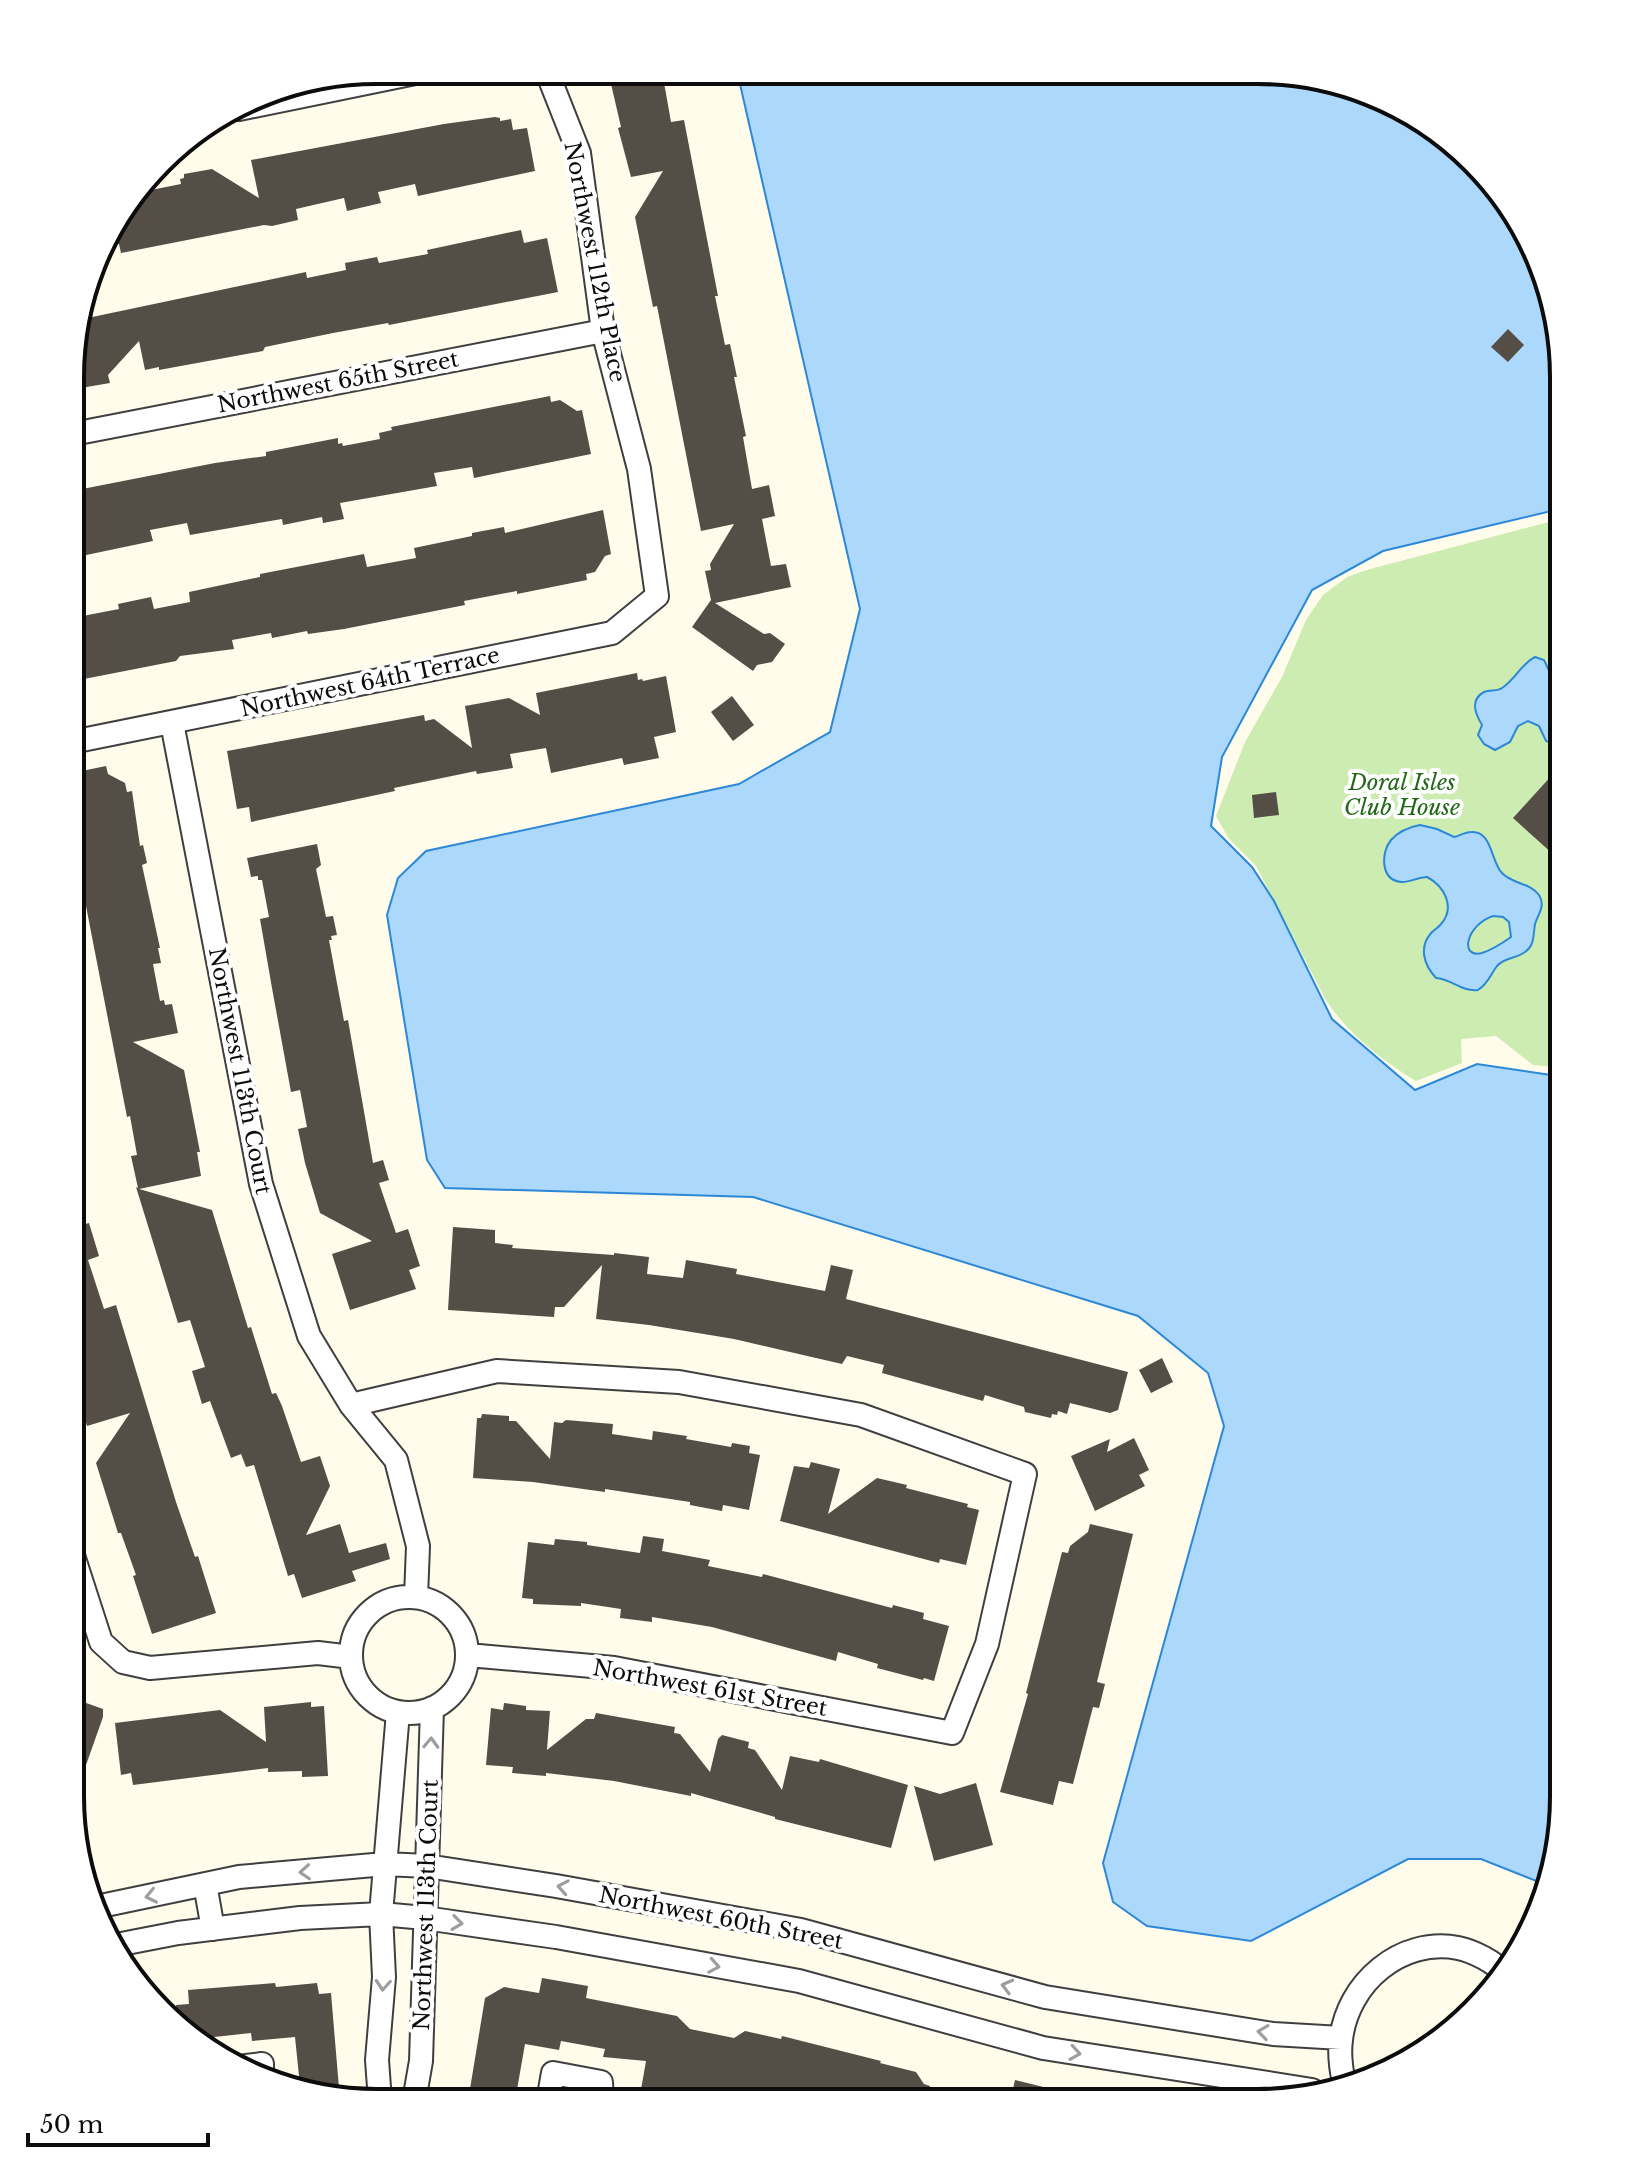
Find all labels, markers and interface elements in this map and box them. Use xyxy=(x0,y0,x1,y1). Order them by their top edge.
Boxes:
street label: Northwest 112th Place xyxy=(558,139,632,385)
street label: Northwest 65th Street xyxy=(215,345,462,419)
street label: Northwest 64th Terrace xyxy=(238,641,502,723)
park label: Doral Isles Club House xyxy=(1344,769,1460,821)
street label: Northwest 113th Court xyxy=(203,945,277,1198)
street label: Northwest 61st Street xyxy=(591,1654,830,1722)
one-way arrow xyxy=(423,1736,440,1749)
street label: Northwest 113th Court xyxy=(408,1778,444,2031)
one-way arrow xyxy=(298,1863,311,1880)
one-way arrow xyxy=(556,1880,569,1897)
street label: Northwest 60th Street xyxy=(596,1881,846,1955)
one-way arrow xyxy=(144,1887,158,1904)
one-way arrow xyxy=(450,1914,464,1931)
one-way arrow xyxy=(707,1956,720,1973)
one-way arrow xyxy=(375,1979,392,1992)
one-way arrow xyxy=(1001,1979,1015,1996)
one-way arrow xyxy=(1256,2024,1270,2041)
one-way arrow xyxy=(1068,2044,1082,2061)
scale bar xyxy=(28,2097,208,2147)
text: 50 m xyxy=(40,2110,104,2139)

